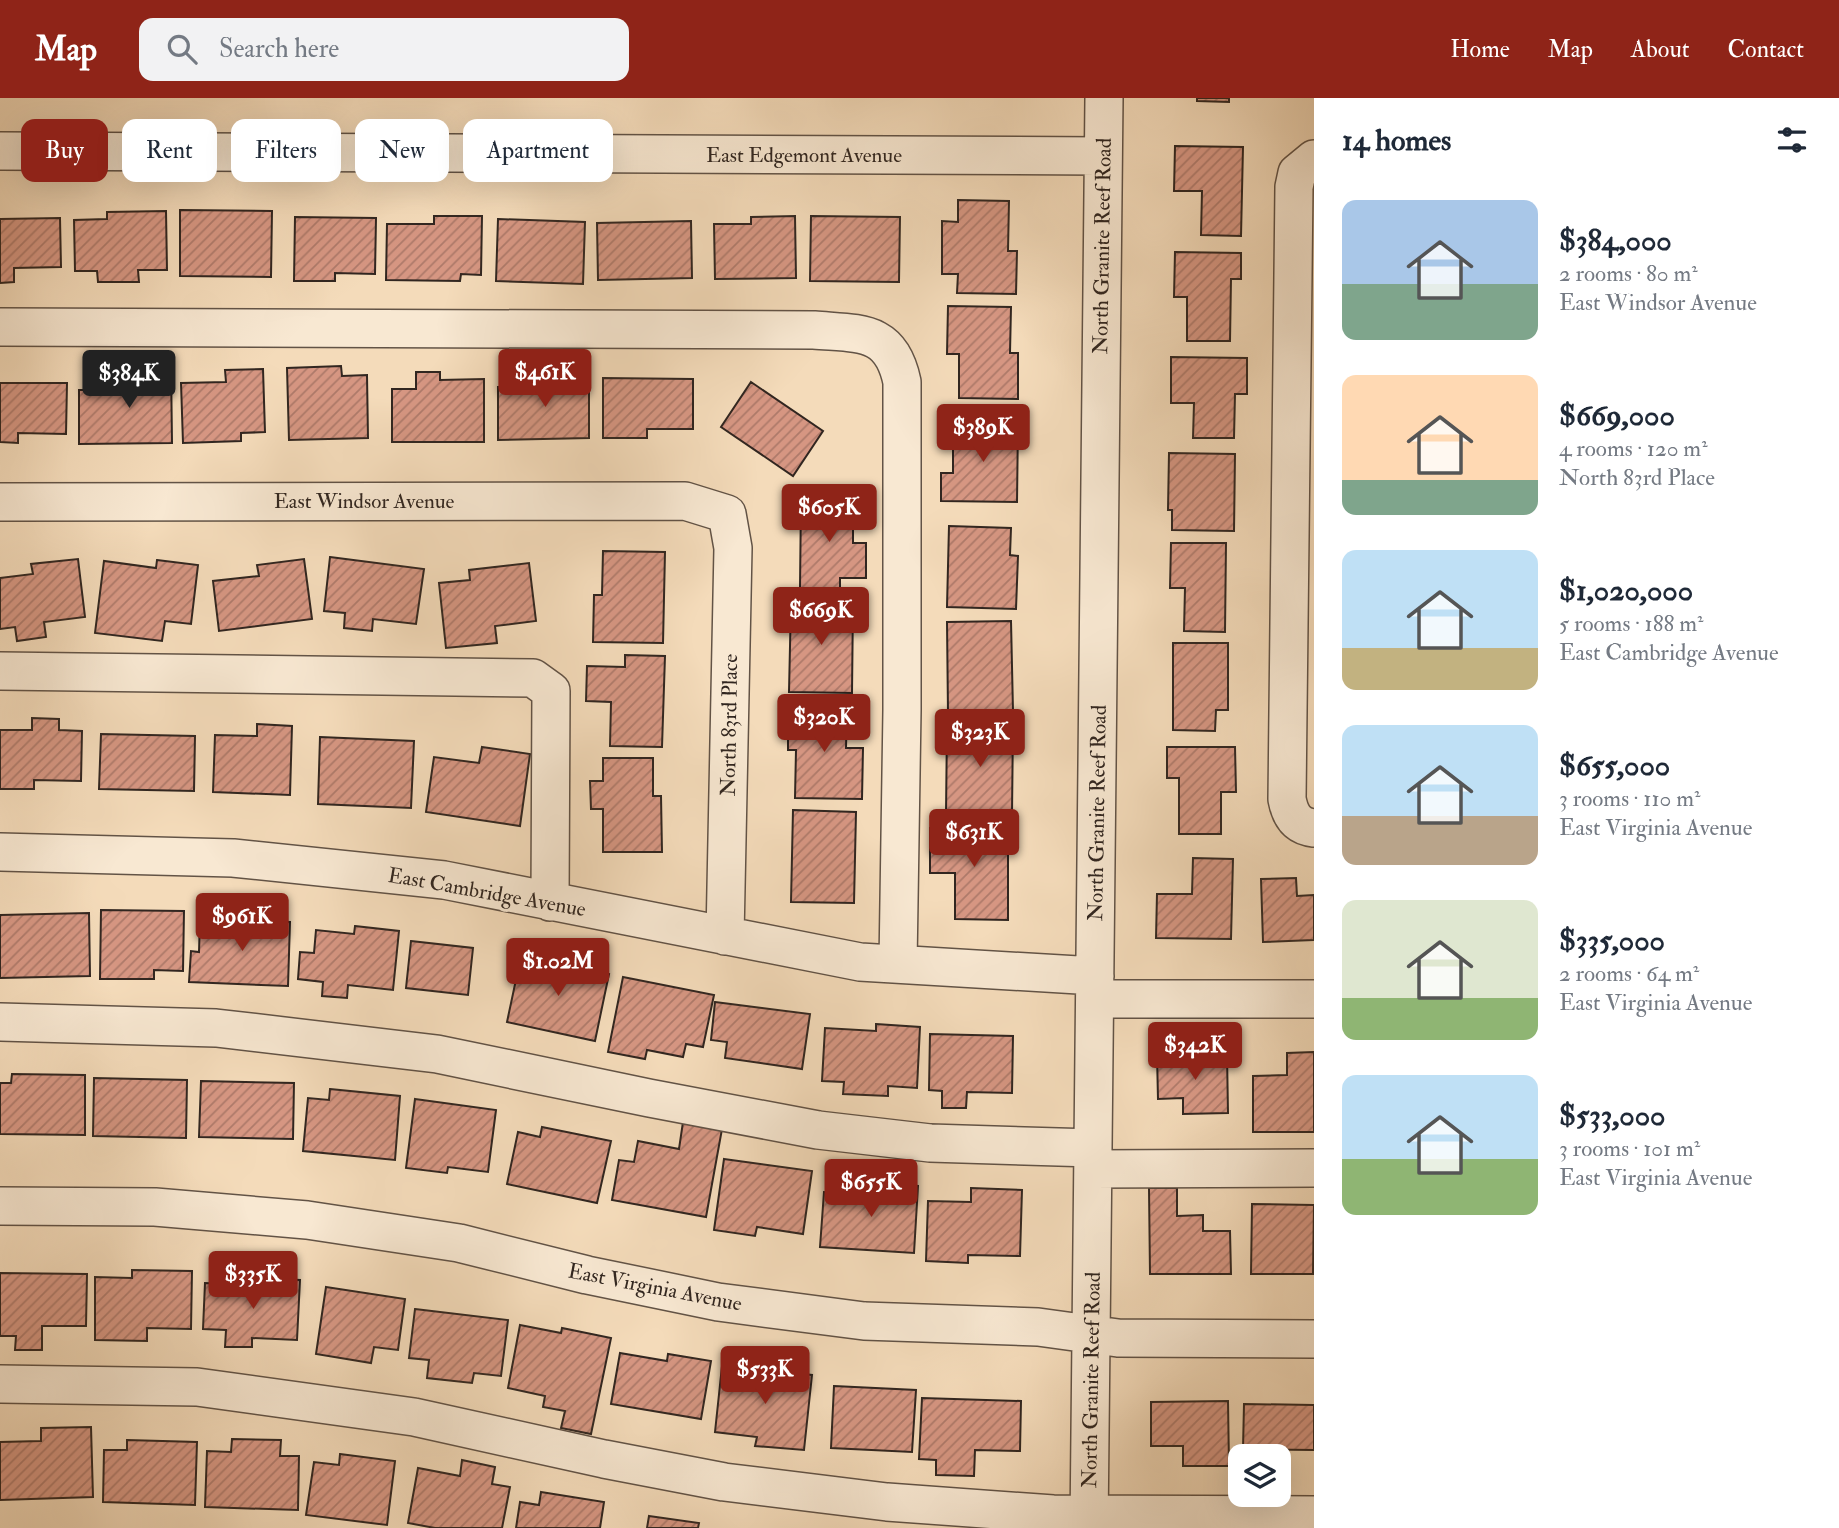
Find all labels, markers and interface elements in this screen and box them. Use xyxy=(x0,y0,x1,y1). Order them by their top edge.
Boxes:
search box xyxy=(139,18,629,81)
text: Map xyxy=(35,29,97,70)
icon: search xyxy=(163,30,201,68)
text: Search here xyxy=(219,33,339,65)
text: Home xyxy=(1450,34,1510,65)
text: Map xyxy=(1548,34,1593,65)
text: About xyxy=(1631,34,1690,65)
text: Contact xyxy=(1728,34,1804,65)
chip: Buy xyxy=(21,119,108,182)
chip: Rent xyxy=(122,119,217,182)
chip: Filters xyxy=(231,119,341,182)
chip: New xyxy=(355,119,449,182)
chip: Apartment xyxy=(463,119,613,182)
icon: filters xyxy=(1773,121,1811,159)
text: 14 homes xyxy=(1342,122,1451,159)
street label: North Granite Reef Road xyxy=(1087,137,1118,354)
street label: East Edgemont Avenue xyxy=(706,142,902,169)
text: $384,000 xyxy=(1559,222,1672,259)
icon: home xyxy=(1398,228,1482,312)
text: 2 rooms · 80 m² xyxy=(1559,259,1698,288)
text: East Windsor Avenue xyxy=(1559,288,1757,317)
pin: $384K xyxy=(80,350,178,410)
pin: $461K xyxy=(496,350,594,409)
text: $461K xyxy=(514,357,576,386)
text: $384K xyxy=(98,358,160,387)
text: $669,000 xyxy=(1559,397,1675,434)
icon: home xyxy=(1398,403,1482,487)
pin: $389K xyxy=(934,404,1032,464)
text: $389K xyxy=(953,412,1013,441)
text: 4 rooms · 120 m² xyxy=(1559,434,1708,463)
text: North 83rd Place xyxy=(1559,463,1715,492)
pin: $605K xyxy=(780,484,878,544)
street label: East Windsor Avenue xyxy=(274,488,455,515)
text: $605K xyxy=(798,492,860,521)
text: $1,020,000 xyxy=(1559,572,1693,609)
icon: home xyxy=(1398,578,1482,662)
pin: $669K xyxy=(772,588,870,647)
text: $669K xyxy=(789,595,853,624)
text: 5 rooms · 188 m² xyxy=(1559,609,1703,638)
text: East Cambridge Avenue xyxy=(1559,638,1779,667)
street label: North 83rd Place xyxy=(715,653,744,796)
pin: $320K xyxy=(775,694,873,754)
text: $320K xyxy=(793,702,855,731)
street label: North Granite Reef Road xyxy=(1082,704,1113,921)
pin: $323K xyxy=(931,710,1029,769)
text: $323K xyxy=(951,717,1009,746)
text: $655,000 xyxy=(1559,747,1670,784)
icon: home xyxy=(1398,753,1482,837)
text: 3 rooms · 110 m² xyxy=(1559,784,1700,813)
pin: $631K xyxy=(925,810,1023,869)
text: East Virginia Avenue xyxy=(1559,813,1752,842)
text: $631K xyxy=(945,817,1003,846)
street label: East Cambridge Avenue xyxy=(386,862,588,923)
pin: $961K xyxy=(193,894,291,953)
text: $961K xyxy=(212,901,272,930)
text: $335,000 xyxy=(1559,922,1665,959)
icon: home xyxy=(1398,928,1482,1012)
pin: $1.02M xyxy=(501,939,615,998)
text: $1.02M xyxy=(522,946,594,975)
text: 2 rooms · 64 m² xyxy=(1559,959,1699,988)
text: East Virginia Avenue xyxy=(1559,988,1752,1017)
pin: $342K xyxy=(1146,1023,1244,1082)
text: $342K xyxy=(1164,1030,1226,1059)
text: $533,000 xyxy=(1559,1097,1665,1134)
icon: home xyxy=(1398,1103,1482,1187)
text: 3 rooms · 101 m² xyxy=(1559,1134,1700,1163)
pin: $655K xyxy=(822,1160,920,1219)
text: East Virginia Avenue xyxy=(1559,1163,1752,1192)
text: $655K xyxy=(841,1167,901,1196)
pin: $335K xyxy=(204,1252,302,1311)
street label: East Virginia Avenue xyxy=(566,1257,744,1318)
text: $335K xyxy=(225,1259,281,1288)
street label: North Granite Reef Road xyxy=(1076,1271,1107,1488)
pin: $533K xyxy=(716,1346,814,1406)
text: $533K xyxy=(737,1354,793,1383)
map controls xyxy=(1228,1444,1291,1507)
button: layers xyxy=(1228,1444,1291,1507)

